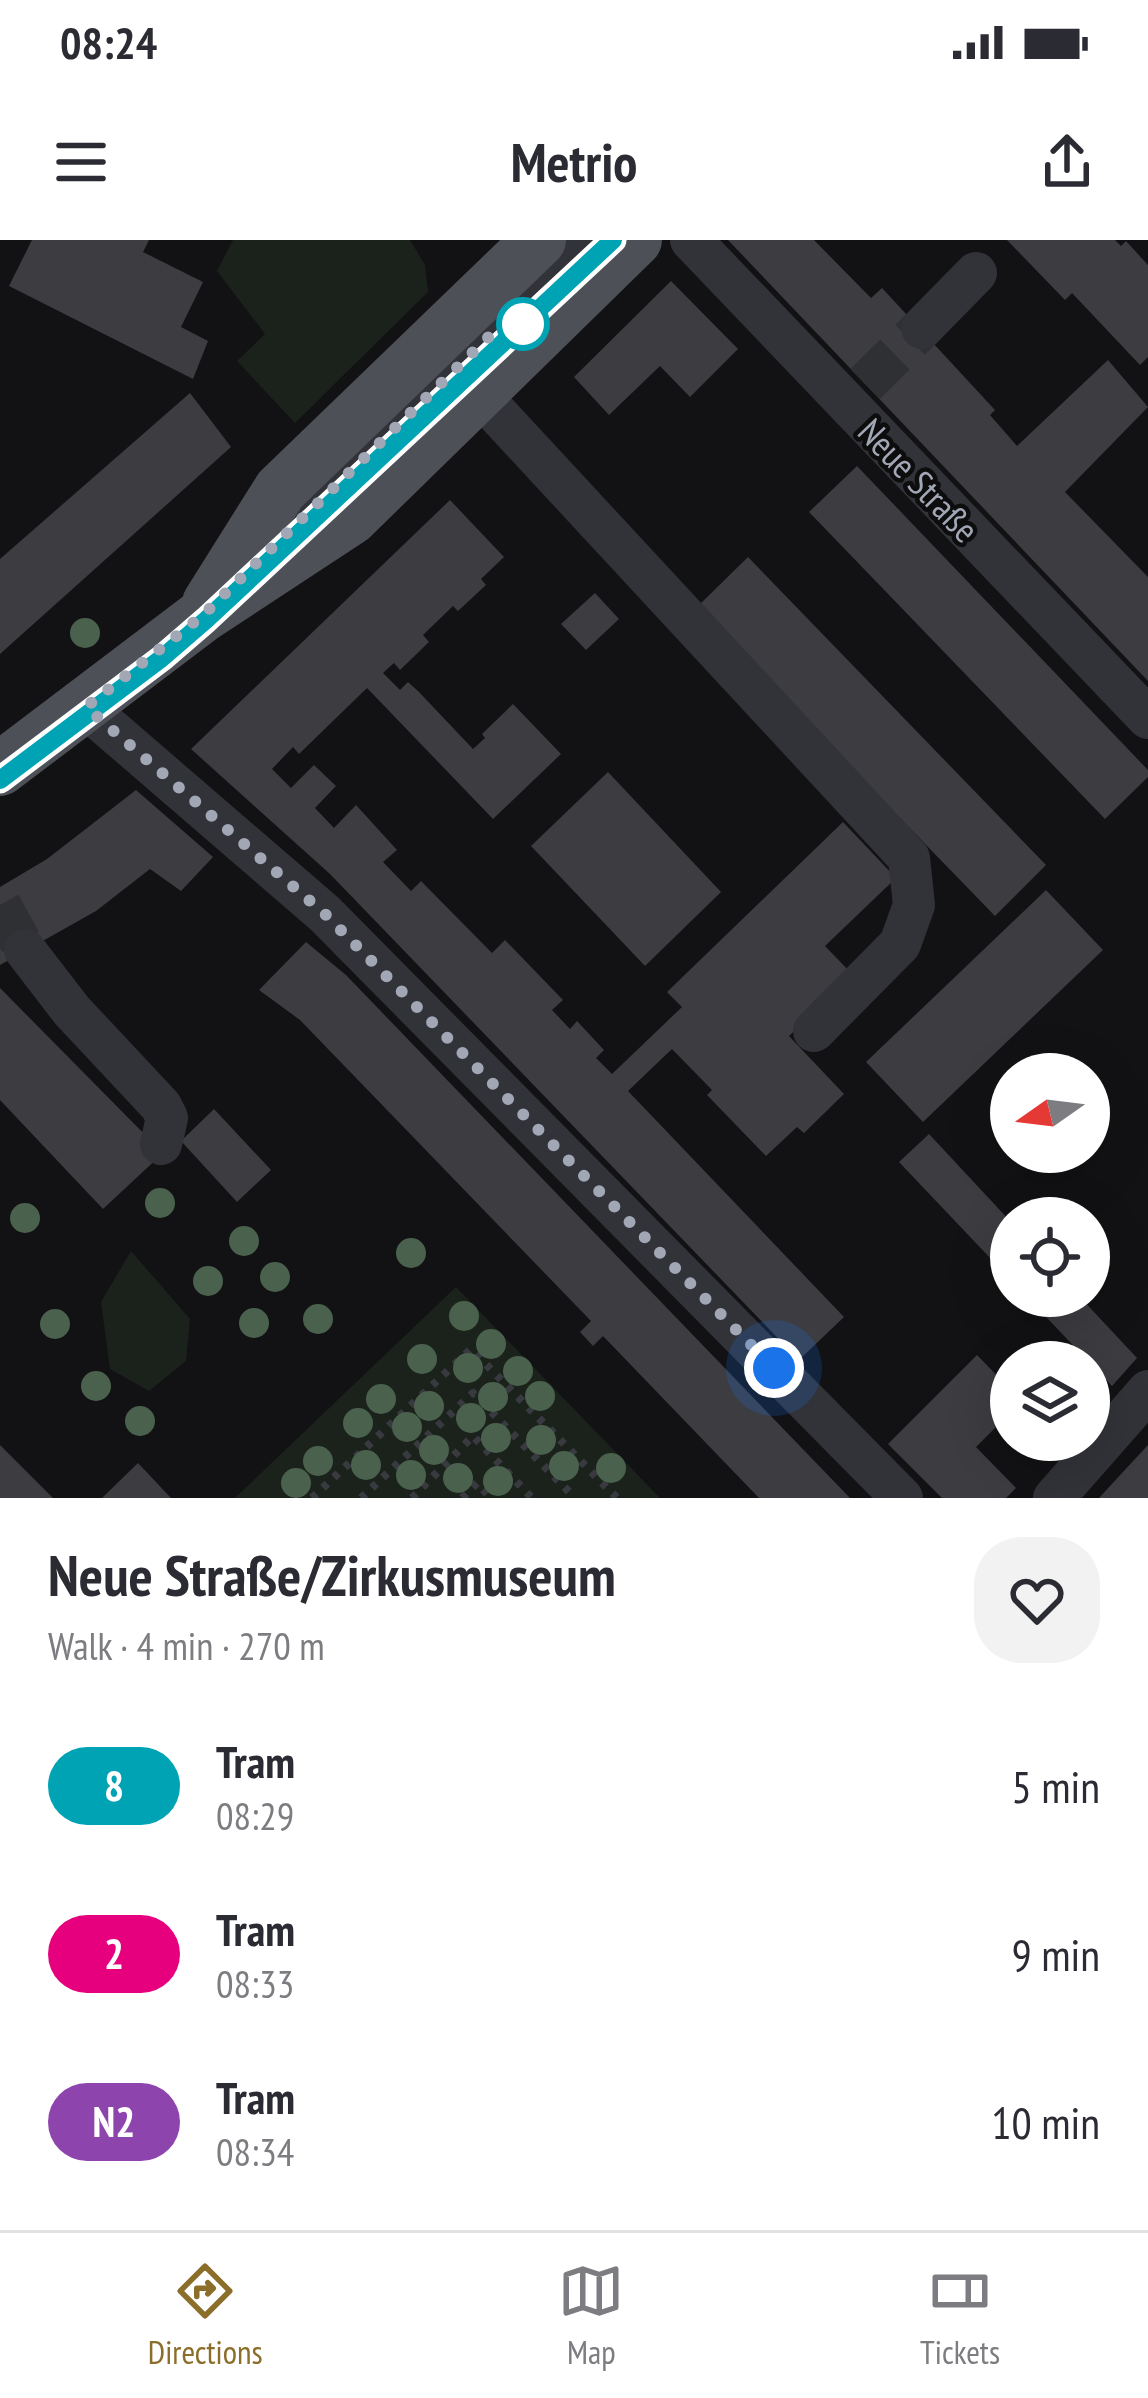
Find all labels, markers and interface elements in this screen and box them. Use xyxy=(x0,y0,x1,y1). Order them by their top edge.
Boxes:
text: 08:24 xyxy=(60,13,157,71)
text: Metrio xyxy=(511,127,637,197)
icon: menu xyxy=(48,129,114,195)
icon: share xyxy=(1034,129,1100,195)
unlabelled marker xyxy=(498,299,548,349)
street label: Neue Straße xyxy=(848,408,990,552)
north arrow xyxy=(990,1053,1110,1173)
map controls xyxy=(990,1053,1110,1461)
button: locate xyxy=(990,1197,1110,1317)
your location xyxy=(744,1338,804,1398)
button: layers xyxy=(990,1341,1110,1461)
button: heart xyxy=(974,1537,1100,1663)
text: Neue Straße/Zirkusmuseum xyxy=(48,1538,616,1612)
text: Walk · 4 min · 270 m xyxy=(48,1620,325,1671)
text: Tram xyxy=(216,1732,295,1790)
text: 5 min xyxy=(1011,1757,1100,1815)
text: 8 xyxy=(104,1758,124,1813)
text: 08:29 xyxy=(216,1790,294,1841)
text: Tram xyxy=(216,1900,295,1958)
text: 9 min xyxy=(1011,1925,1100,1983)
text: 2 xyxy=(104,1926,124,1981)
text: 08:33 xyxy=(216,1958,294,2009)
text: Tram xyxy=(216,2068,295,2126)
text: 10 min xyxy=(991,2093,1100,2151)
text: N2 xyxy=(93,2094,135,2149)
text: 08:34 xyxy=(216,2126,294,2177)
tab: Directions xyxy=(148,2258,263,2373)
tab: Map xyxy=(558,2258,624,2373)
tab: Tickets xyxy=(920,2258,1000,2373)

